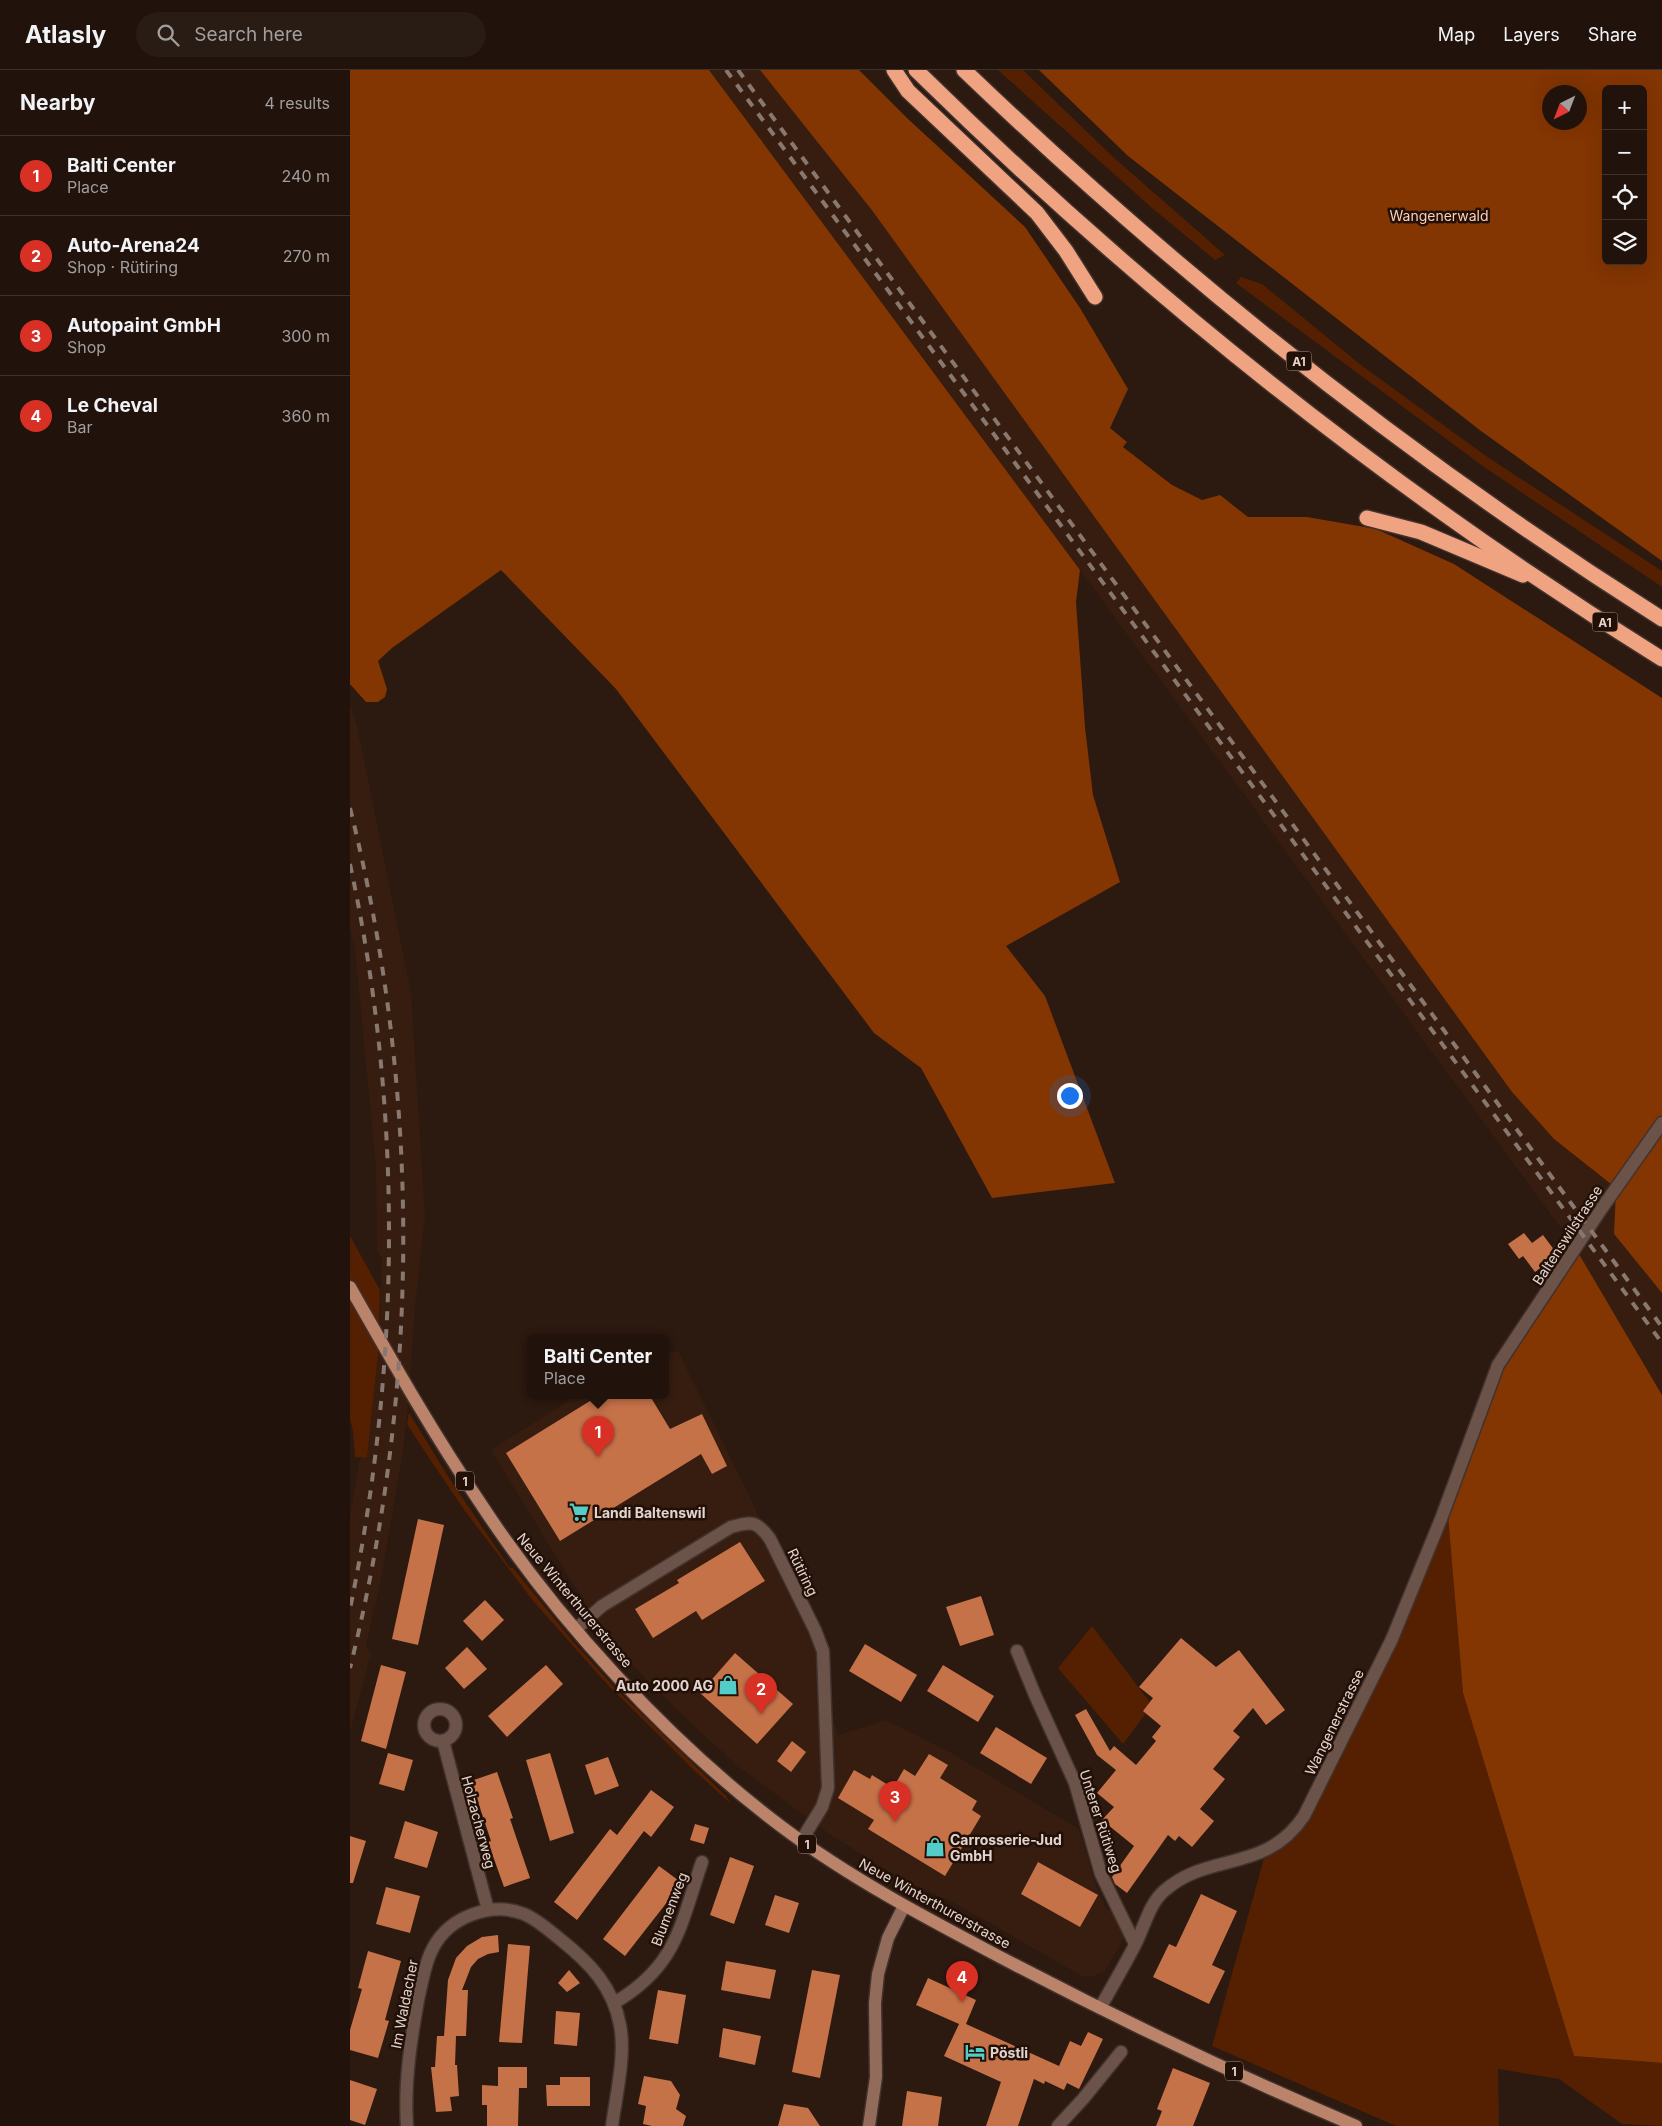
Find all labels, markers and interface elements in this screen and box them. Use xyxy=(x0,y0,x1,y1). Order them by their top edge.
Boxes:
search box xyxy=(136,12,486,57)
text: Atlasly xyxy=(25,20,106,49)
icon: search xyxy=(154,21,182,49)
text: Search here xyxy=(194,23,303,46)
text: Map xyxy=(1438,24,1475,45)
text: Layers xyxy=(1503,24,1560,45)
text: Share xyxy=(1588,24,1637,45)
north arrow xyxy=(1542,85,1587,130)
map controls xyxy=(1602,85,1647,265)
button: + xyxy=(1602,85,1647,130)
text: Nearby xyxy=(20,90,95,115)
text: 4 results xyxy=(265,93,330,113)
button: − xyxy=(1602,130,1647,175)
text: Balti Center xyxy=(67,154,176,177)
text: 1 xyxy=(33,166,39,186)
text: 240 m xyxy=(282,166,330,186)
button: locate xyxy=(1602,175,1647,220)
text: Place xyxy=(67,177,109,197)
park label: Wangenerwald xyxy=(1389,207,1489,224)
button: layers xyxy=(1602,220,1647,265)
text: Auto-Arena24 xyxy=(67,234,200,257)
text: 2 xyxy=(31,246,41,266)
text: 270 m xyxy=(283,246,330,266)
text: Shop · Rütiring xyxy=(67,257,178,277)
text: Autopaint GmbH xyxy=(67,314,221,337)
text: 3 xyxy=(31,326,41,346)
text: 300 m xyxy=(281,326,330,346)
text: Shop xyxy=(67,337,106,357)
road number: A1 xyxy=(1286,352,1312,370)
text: Le Cheval xyxy=(67,394,158,417)
text: 4 xyxy=(31,406,41,426)
text: 360 m xyxy=(282,406,330,426)
text: Bar xyxy=(67,417,92,437)
road number: A1 xyxy=(1592,612,1618,632)
your location xyxy=(1057,1083,1083,1109)
street label: Baltenswilstrasse xyxy=(1529,1182,1605,1288)
popup xyxy=(527,1334,669,1399)
text: Balti Center xyxy=(544,1345,652,1368)
text: Place xyxy=(544,1368,585,1388)
pin: 1 xyxy=(582,1416,614,1457)
road number: 1 xyxy=(456,1472,474,1490)
supermarket icon: Landi Baltenswil xyxy=(568,1501,590,1523)
place label: Landi Baltenswil xyxy=(594,1504,705,1521)
street label: Neue Winterthurerstrasse xyxy=(514,1529,636,1671)
street label: Rütiring xyxy=(784,1545,822,1599)
street label: Wangenerstrasse xyxy=(1301,1666,1367,1778)
pin: 2 xyxy=(745,1673,777,1714)
shop icon: Auto 2000 AG xyxy=(717,1674,739,1696)
place label: Auto 2000 AG xyxy=(616,1677,713,1694)
street label: Unterer Rütiweg xyxy=(1076,1768,1126,1874)
street label: Holzacherweg xyxy=(458,1774,500,1870)
pin: 3 xyxy=(879,1781,911,1822)
place label: Carrosserie-Jud GmbH xyxy=(950,1831,1062,1864)
road number: 1 xyxy=(798,1835,816,1854)
shop icon: Carrosserie-Jud GmbH xyxy=(924,1836,946,1858)
street label: Neue Winterthurerstrasse xyxy=(856,1854,1014,1952)
street label: Blumenweg xyxy=(647,1870,691,1948)
street label: Im Waldacher xyxy=(387,1958,421,2050)
pin: 4 xyxy=(946,1961,978,2002)
hotel icon: Pöstli xyxy=(964,2041,986,2063)
place label: Pöstli xyxy=(990,2044,1028,2061)
road number: 1 xyxy=(1225,2062,1243,2080)

